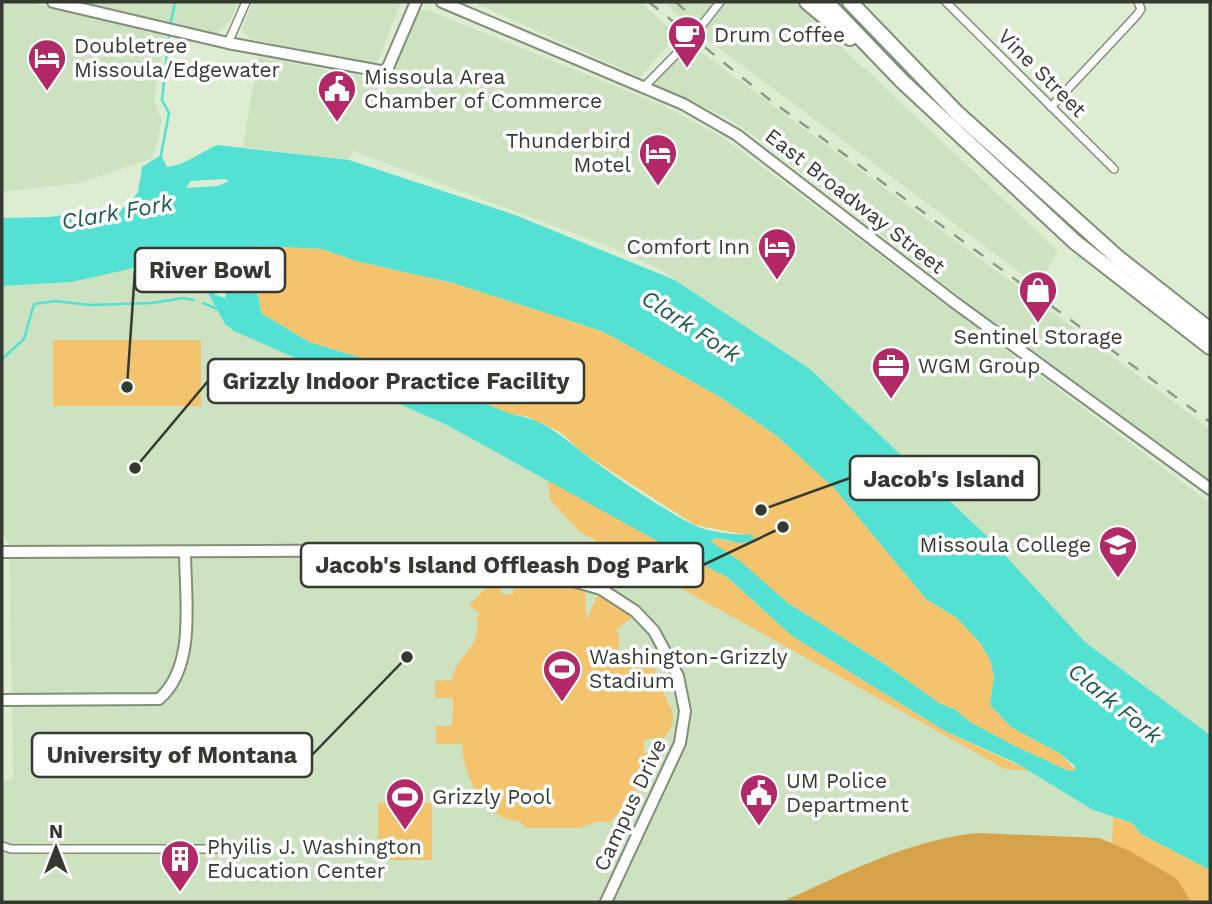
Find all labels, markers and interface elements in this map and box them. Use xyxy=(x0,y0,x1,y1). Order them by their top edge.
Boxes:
cafe icon: Drum Coffee xyxy=(666,14,708,69)
place label: Drum Coffee xyxy=(714,22,845,47)
street label: Vine Street xyxy=(993,23,1092,122)
place label: Doubletree Missoula/Edgewater xyxy=(74,33,281,82)
hotel icon: Doubletree Missoula/Edgewater xyxy=(26,37,68,92)
place label: Missoula Area Chamber of Commerce xyxy=(364,64,602,113)
public building icon: Missoula Area Chamber of Commerce xyxy=(316,68,358,123)
street label: East Broadway Street xyxy=(760,123,950,279)
place label: Thunderbird Motel xyxy=(506,128,632,177)
hotel icon: Thunderbird Motel xyxy=(637,132,679,187)
water label: Clark Fork xyxy=(59,189,176,236)
hotel icon: Comfort Inn xyxy=(756,226,798,281)
place label: Comfort Inn xyxy=(627,234,750,259)
callout: River Bowl xyxy=(135,248,285,292)
text: River Bowl xyxy=(149,257,272,284)
shop icon: Sentinel Storage xyxy=(1017,269,1059,324)
water label: Clark Fork xyxy=(636,284,746,369)
place label: Sentinel Storage xyxy=(953,324,1123,349)
office icon: WGM Group xyxy=(870,345,912,400)
place label: WGM Group xyxy=(918,353,1040,378)
callout: Grizzly Indoor Practice Facility xyxy=(208,359,584,403)
text: Grizzly Indoor Practice Facility xyxy=(222,368,570,395)
callout: Jacob's Island xyxy=(850,456,1039,500)
text: Jacob's Island xyxy=(863,466,1025,493)
school or university icon: Missoula College xyxy=(1097,524,1139,579)
place label: Missoula College xyxy=(920,532,1091,557)
callout: Jacob's Island Offleash Dog Park xyxy=(301,543,703,587)
text: Jacob's Island Offleash Dog Park xyxy=(315,552,690,579)
place label: Washington-Grizzly Stadium xyxy=(589,644,788,693)
sports icon: Washington-Grizzly Stadium xyxy=(541,648,583,703)
water label: Clark Fork xyxy=(1062,657,1168,750)
callout: University of Montana xyxy=(32,733,312,777)
street label: Campus Drive xyxy=(588,735,671,875)
text: University of Montana xyxy=(47,742,298,769)
place label: UM Police Department xyxy=(786,768,909,817)
public building icon: UM Police Department xyxy=(738,772,780,827)
sports icon: Grizzly Pool xyxy=(384,776,426,831)
place label: Grizzly Pool xyxy=(432,784,552,809)
north arrow xyxy=(21,813,91,883)
text: N xyxy=(49,820,63,843)
place label: Phyilis J. Washington Education Center xyxy=(207,834,422,883)
building icon: Phyilis J. Washington Education Center xyxy=(159,838,201,893)

